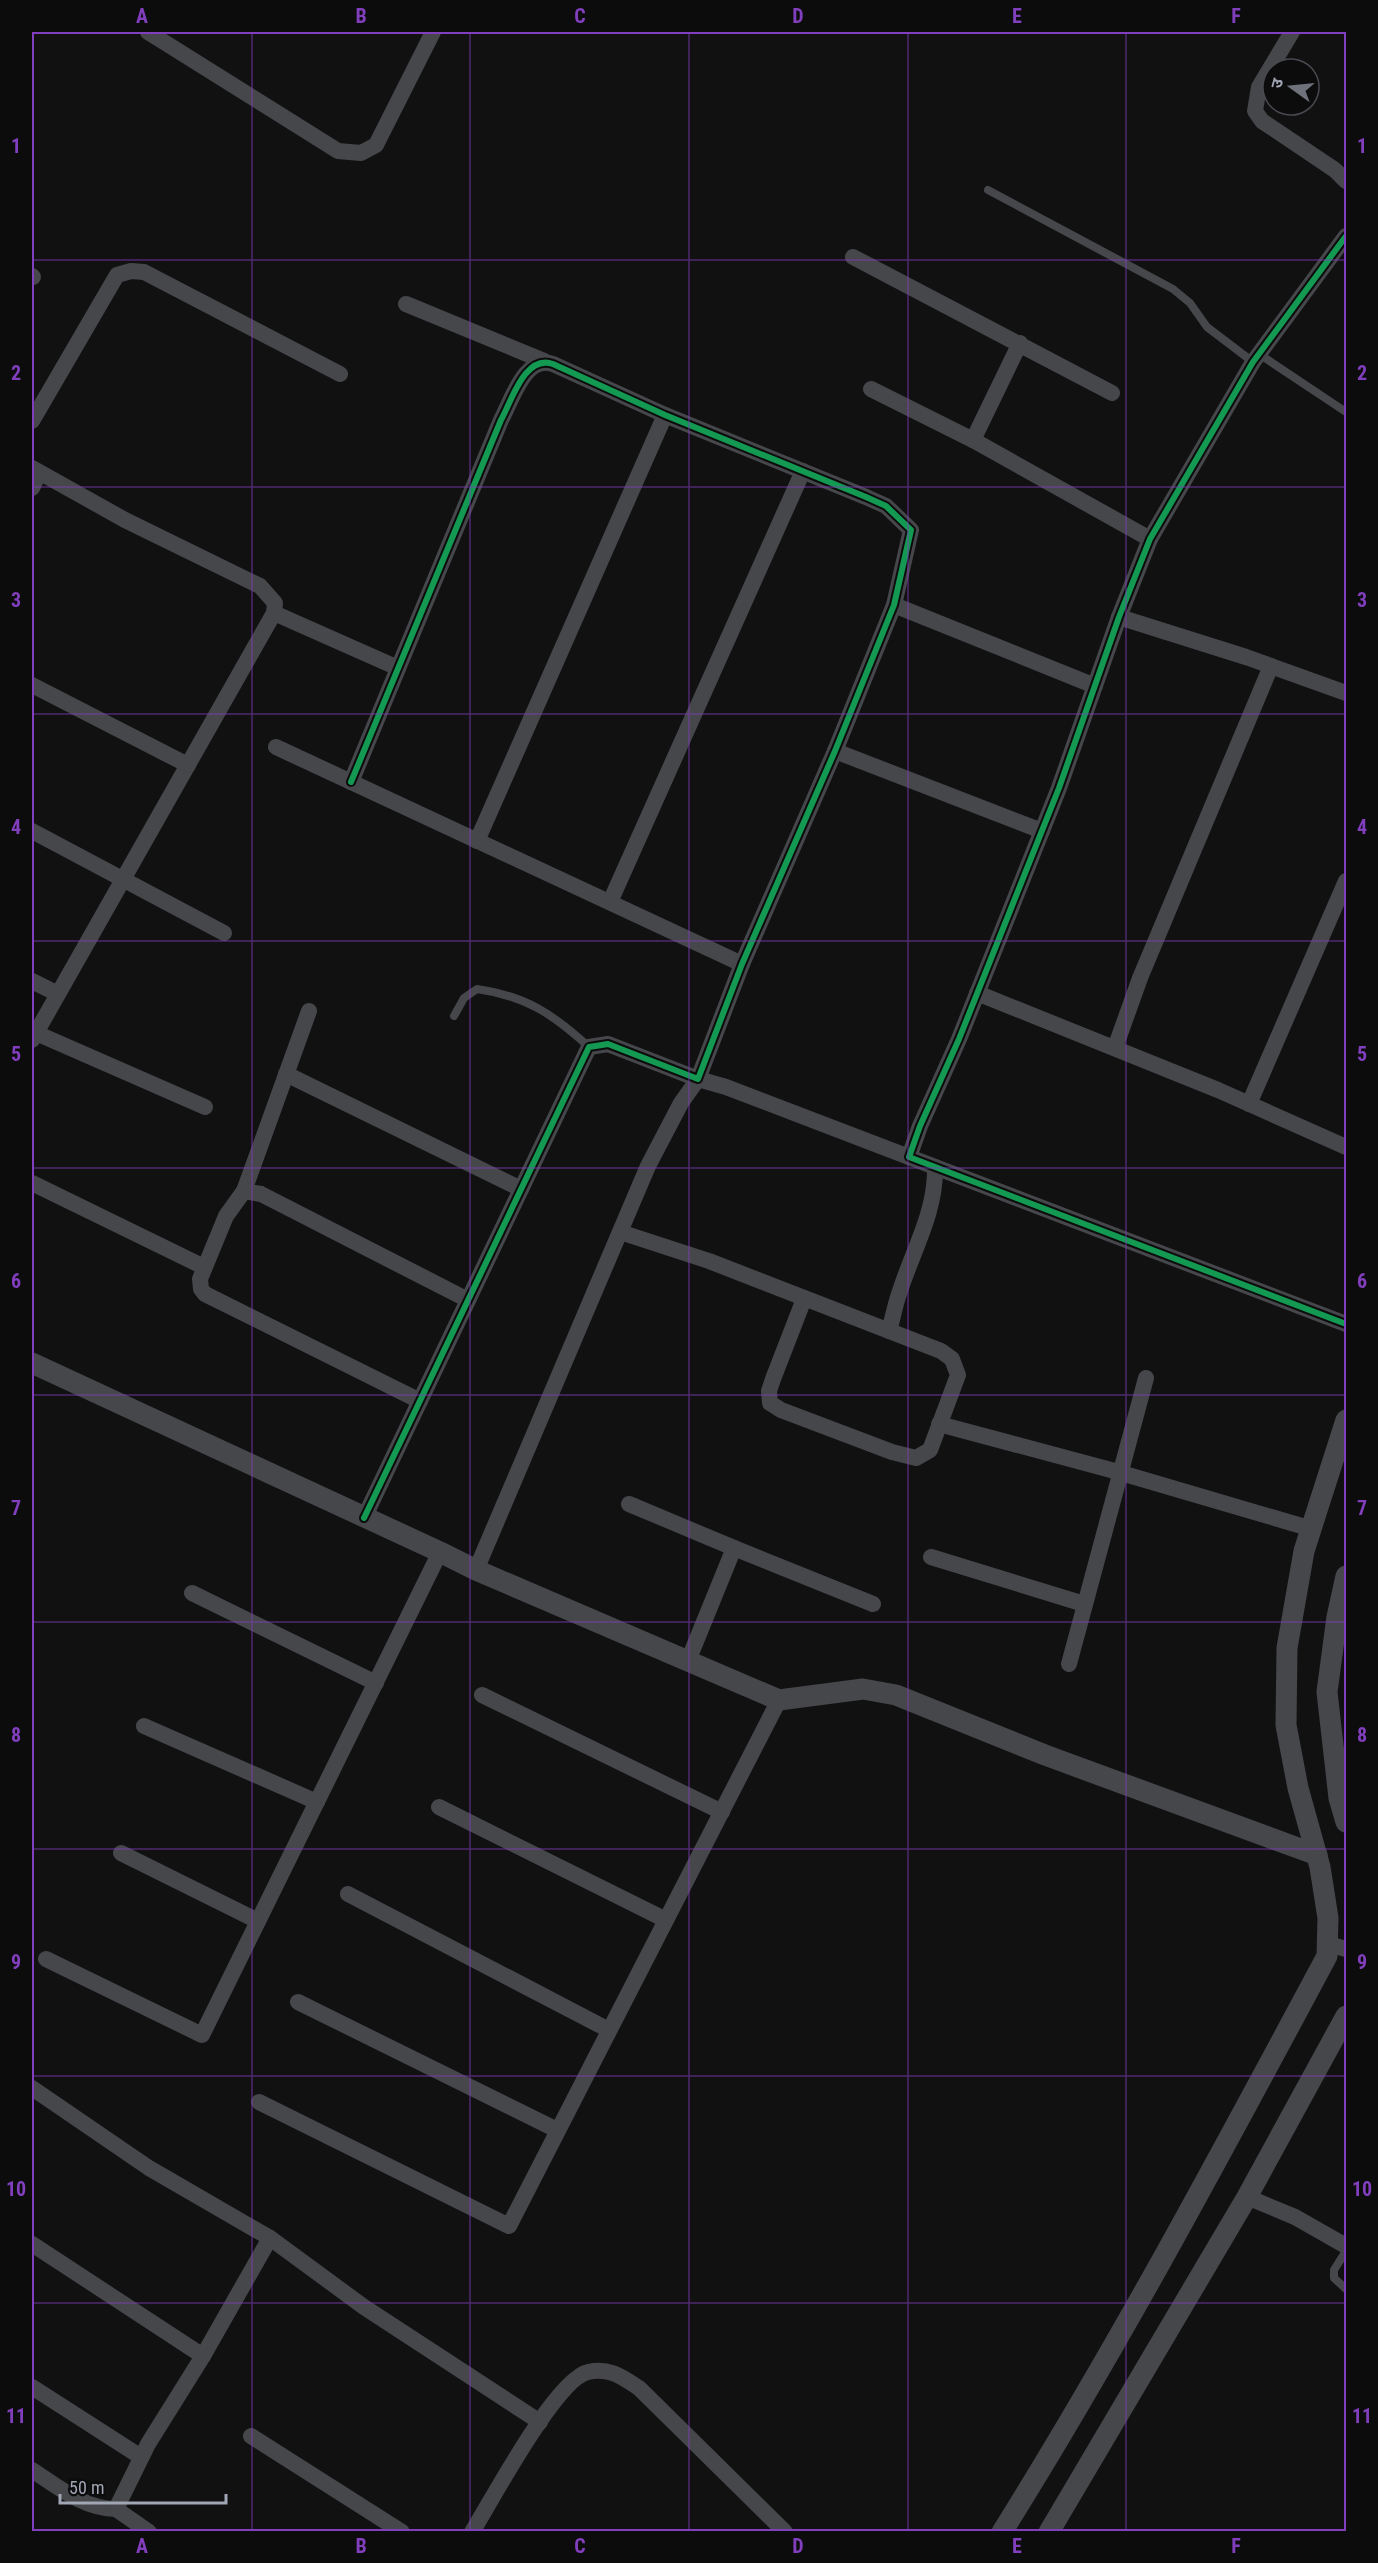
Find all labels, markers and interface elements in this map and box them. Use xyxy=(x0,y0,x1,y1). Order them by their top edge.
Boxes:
text: A xyxy=(136,4,148,28)
text: B xyxy=(355,4,367,28)
text: C xyxy=(574,4,586,28)
text: D xyxy=(792,4,804,28)
text: E xyxy=(1012,4,1022,28)
text: F xyxy=(1231,4,1241,28)
north arrow xyxy=(1261,57,1321,117)
text: उ xyxy=(1267,76,1288,90)
text: 1 xyxy=(11,134,21,158)
text: 1 xyxy=(1357,134,1367,158)
text: 2 xyxy=(11,361,21,385)
text: 2 xyxy=(1357,361,1367,385)
text: 3 xyxy=(11,588,21,612)
text: 3 xyxy=(1357,588,1367,612)
text: 4 xyxy=(11,815,21,839)
text: 4 xyxy=(1357,815,1367,839)
text: 5 xyxy=(11,1042,21,1066)
text: 5 xyxy=(1357,1042,1367,1066)
text: 6 xyxy=(11,1269,21,1293)
text: 6 xyxy=(1357,1269,1367,1293)
text: 7 xyxy=(11,1496,21,1520)
text: 7 xyxy=(1357,1496,1367,1520)
text: 8 xyxy=(11,1723,21,1747)
text: 8 xyxy=(1357,1723,1367,1747)
text: 9 xyxy=(11,1950,21,1974)
text: 9 xyxy=(1357,1950,1367,1974)
text: 10 xyxy=(6,2177,26,2201)
text: 10 xyxy=(1352,2177,1372,2201)
text: 11 xyxy=(6,2404,26,2428)
text: 11 xyxy=(1352,2404,1372,2428)
scale bar xyxy=(60,2467,226,2505)
text: 50 m xyxy=(69,2477,104,2498)
text: A xyxy=(136,2534,148,2558)
text: B xyxy=(355,2534,367,2558)
text: C xyxy=(574,2534,586,2558)
text: D xyxy=(792,2534,804,2558)
text: E xyxy=(1012,2534,1022,2558)
text: F xyxy=(1231,2534,1241,2558)

